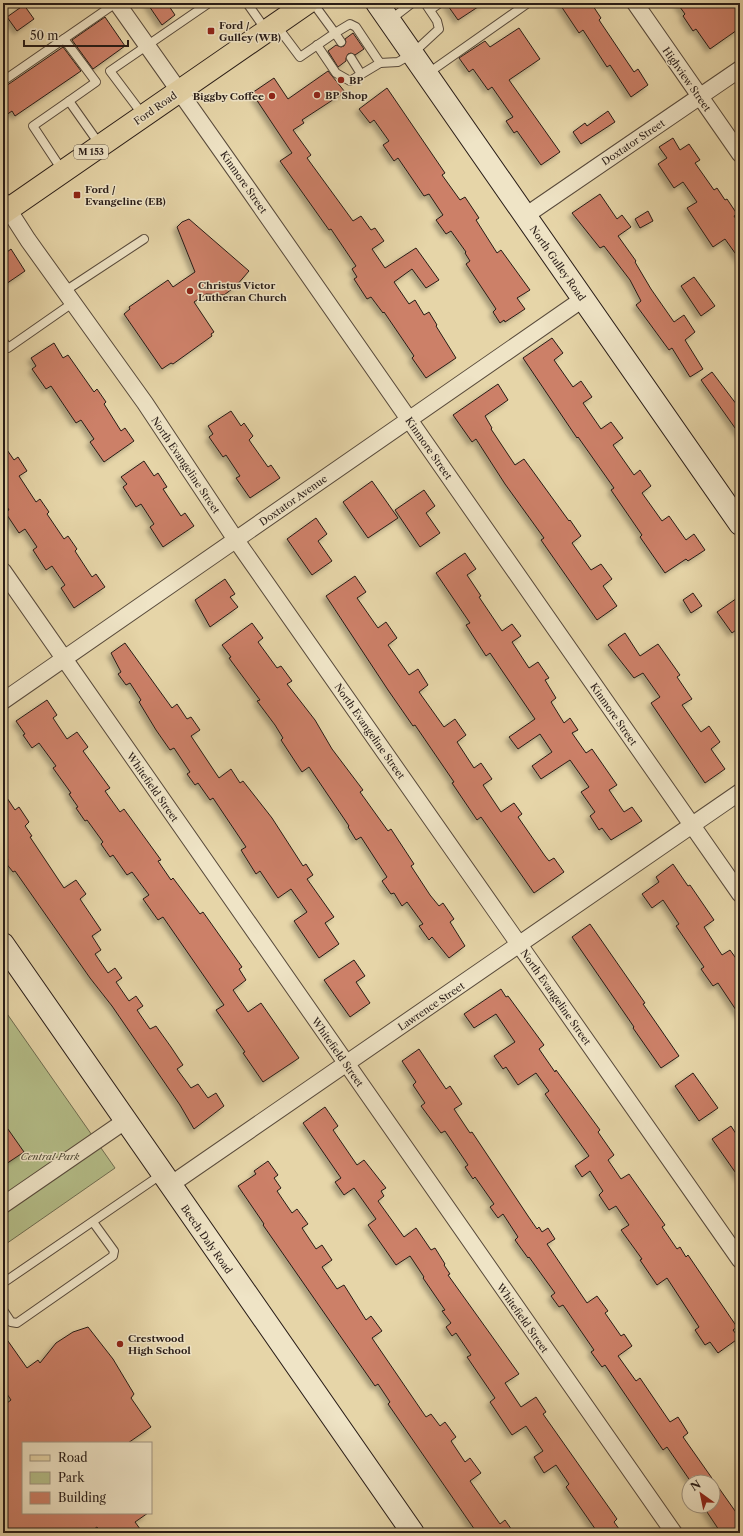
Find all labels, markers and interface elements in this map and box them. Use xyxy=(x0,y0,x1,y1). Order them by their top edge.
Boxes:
place label: Ford / Gulley (WB) xyxy=(219,19,281,44)
scale bar xyxy=(24,22,128,48)
marker: Ford / Gulley (WB) xyxy=(206,26,216,36)
text: 50 m xyxy=(30,28,59,43)
street label: Highview Street xyxy=(660,45,714,114)
place label: BP xyxy=(349,74,363,87)
marker: BP xyxy=(336,75,346,85)
street label: Ford Road xyxy=(131,89,179,128)
place label: BP Shop xyxy=(325,89,368,102)
place label: Biggby Coffee xyxy=(193,90,264,103)
marker: BP Shop xyxy=(312,90,322,100)
marker: Biggby Coffee xyxy=(267,91,277,101)
street label: Doxtator Street xyxy=(599,116,668,168)
road number: M 153 xyxy=(74,145,108,159)
street label: Kinmore Street xyxy=(217,149,270,216)
place label: Ford / Evangeline (EB) xyxy=(85,183,166,208)
marker: Ford / Evangeline (EB) xyxy=(72,190,82,200)
street label: North Gulley Road xyxy=(527,223,588,303)
place label: Christus Victor Lutheran Church xyxy=(198,279,287,304)
marker: Christus Victor Lutheran Church xyxy=(185,286,195,296)
street label: North Evangeline Street xyxy=(148,414,223,517)
street label: Kinmore Street xyxy=(402,415,455,482)
street label: Doxtator Avenue xyxy=(257,472,330,529)
street label: North Evangeline Street xyxy=(332,681,408,782)
street label: Kinmore Street xyxy=(587,681,640,748)
street label: Whitefield Street xyxy=(123,749,182,825)
street label: North Evangeline Street xyxy=(518,947,594,1048)
street label: Lawrence Street xyxy=(395,979,467,1034)
street label: Whitefield Street xyxy=(308,1014,367,1090)
park label: Central Park xyxy=(21,1150,80,1163)
street label: Beech Daly Road xyxy=(178,1202,235,1276)
street label: Whitefield Street xyxy=(493,1280,552,1356)
place label: Crestwood High School xyxy=(128,1332,191,1357)
marker: Crestwood High School xyxy=(115,1339,125,1349)
legend xyxy=(22,1442,152,1514)
text: Road xyxy=(58,1450,88,1465)
text: Park xyxy=(58,1470,85,1485)
north arrow xyxy=(681,1474,721,1514)
text: N xyxy=(688,1477,704,1494)
text: Building xyxy=(58,1490,106,1505)

